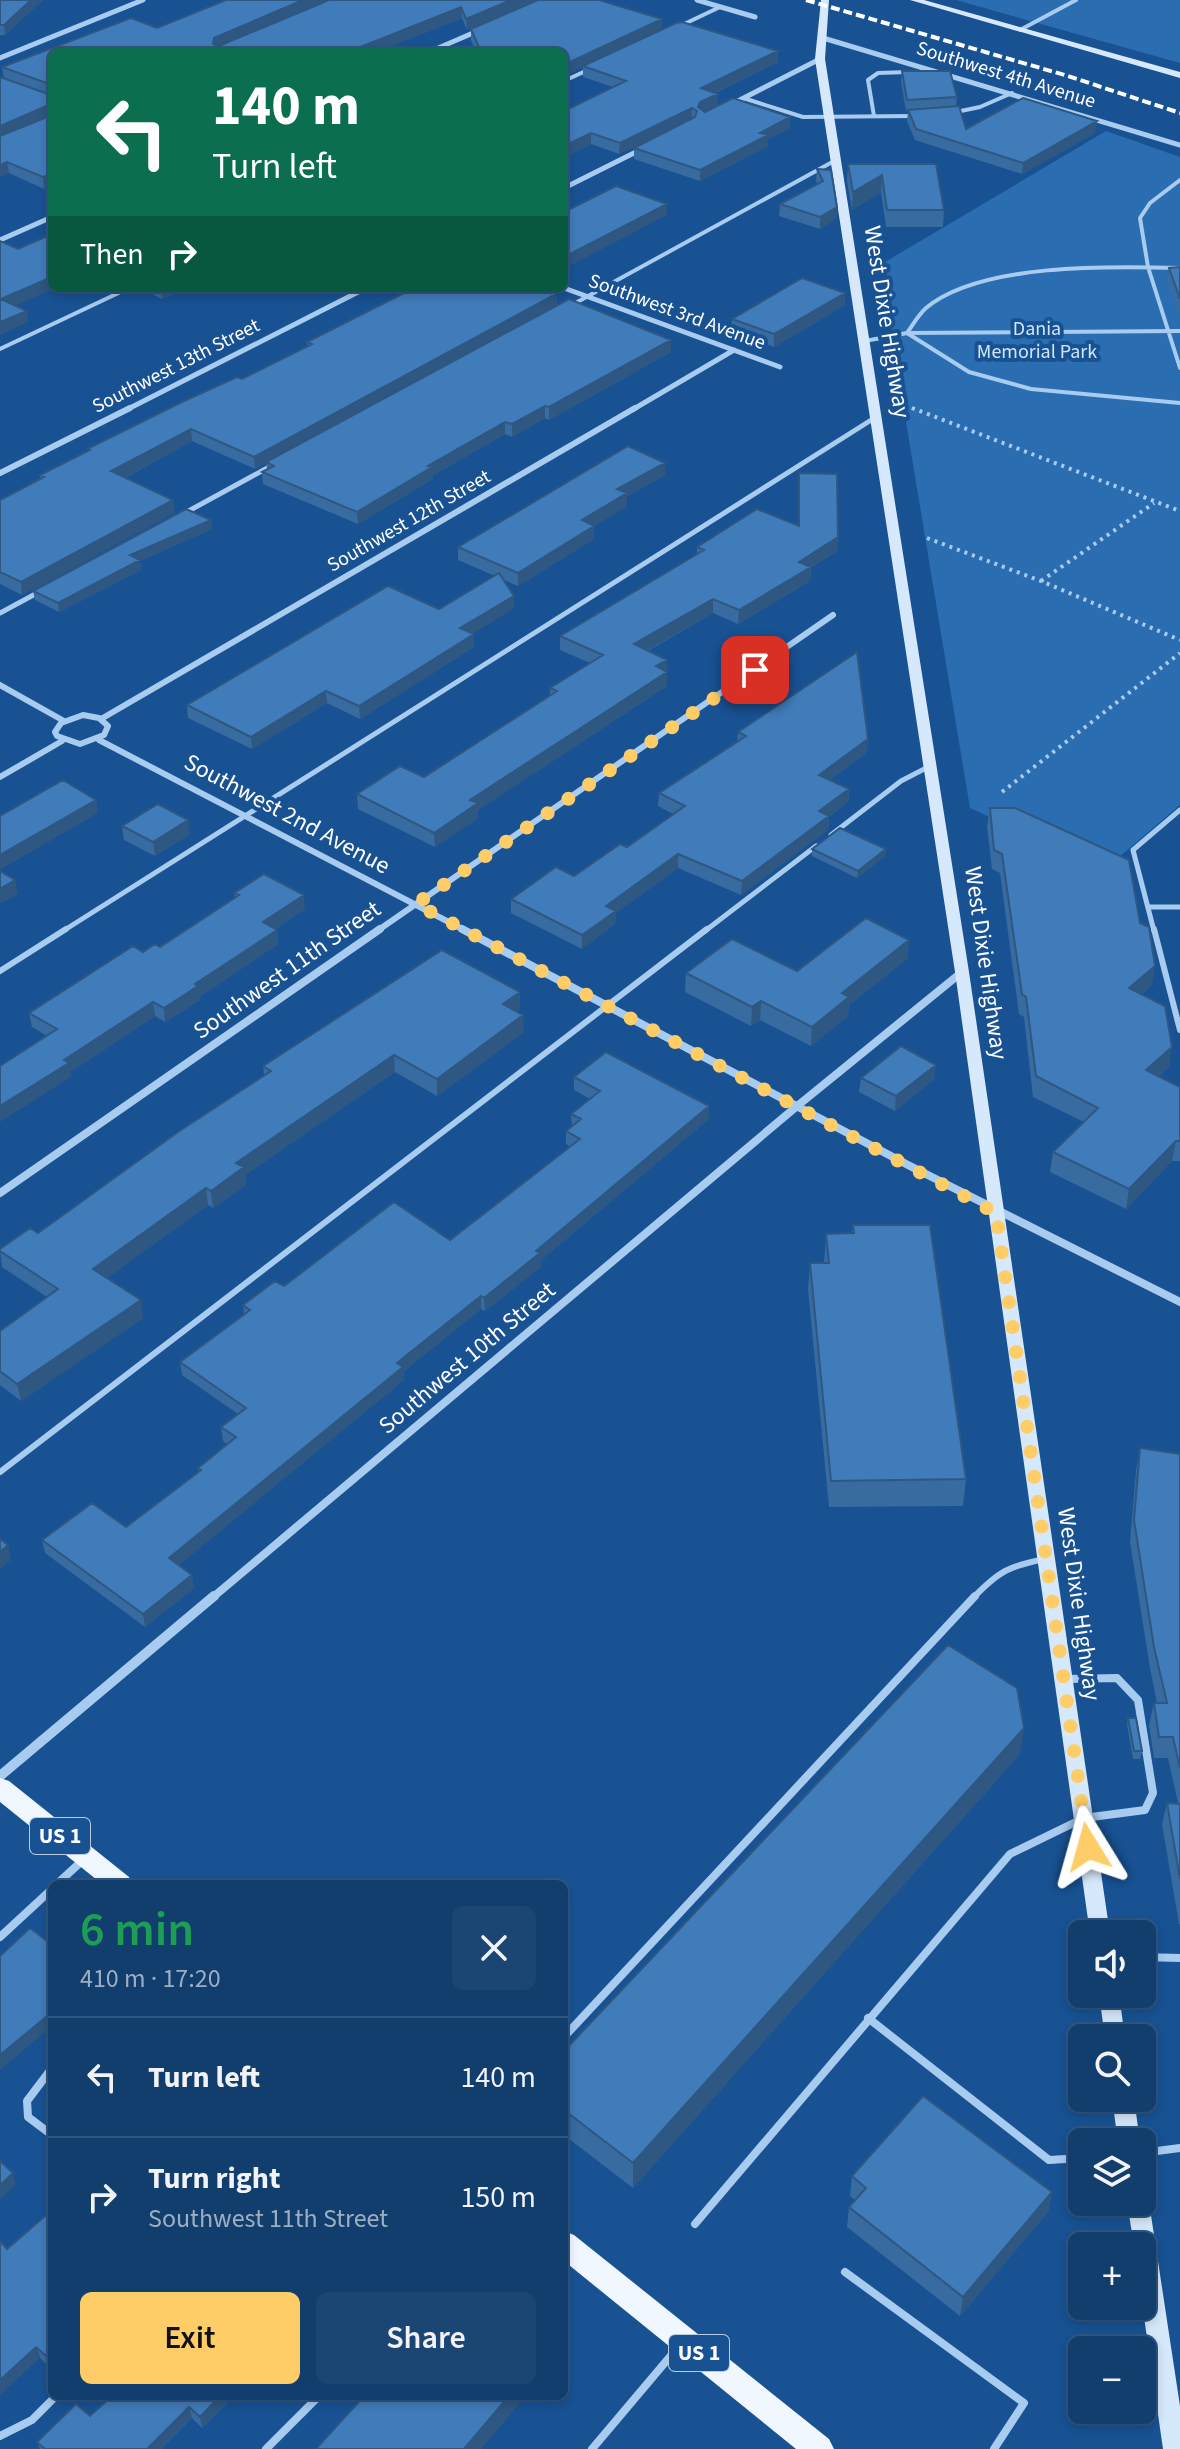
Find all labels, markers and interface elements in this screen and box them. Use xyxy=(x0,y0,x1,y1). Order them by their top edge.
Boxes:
street label: Southwest 4th Avenue xyxy=(913,34,1099,116)
text: 140 m xyxy=(212,67,360,146)
icon: left xyxy=(80,80,184,184)
text: Turn left xyxy=(212,141,337,192)
street label: West Dixie Highway xyxy=(855,223,919,421)
icon: right xyxy=(160,232,204,276)
text: Then xyxy=(80,233,144,276)
street label: Southwest 3rd Avenue xyxy=(585,267,769,357)
street label: Southwest 13th Street xyxy=(87,312,265,420)
park label: Dania Memorial Park xyxy=(977,315,1097,366)
street label: Southwest 12th Street xyxy=(322,463,496,579)
pin xyxy=(721,636,789,704)
icon: arrive xyxy=(733,648,777,692)
street label: Southwest 2nd Avenue xyxy=(178,745,396,883)
street label: West Dixie Highway xyxy=(955,864,1017,1062)
street label: Southwest 11th Street xyxy=(186,892,388,1048)
street label: Southwest 10th Street xyxy=(371,1273,563,1443)
street label: West Dixie Highway xyxy=(1048,1505,1110,1703)
position arrow xyxy=(1046,1805,1130,1889)
road number: US 1 xyxy=(30,1818,90,1854)
text: 6 min xyxy=(80,1896,194,1964)
button: close xyxy=(452,1906,536,1990)
map controls xyxy=(1068,1920,1156,2424)
button: sound xyxy=(1068,1920,1156,2008)
text: 410 m · 17:20 xyxy=(80,1960,221,1997)
button: search xyxy=(1068,2024,1156,2112)
icon: left xyxy=(80,2055,124,2099)
text: Turn left xyxy=(148,2056,260,2099)
text: 140 m xyxy=(460,2056,536,2099)
button: layers xyxy=(1068,2128,1156,2216)
text: Turn right xyxy=(148,2157,280,2200)
icon: right xyxy=(80,2175,124,2219)
text: 150 m xyxy=(460,2176,536,2219)
text: Southwest 11th Street xyxy=(148,2200,388,2237)
button: + xyxy=(1068,2232,1156,2320)
button: Exit xyxy=(80,2292,300,2384)
button: Share xyxy=(316,2292,536,2384)
road number: US 1 xyxy=(669,2335,729,2371)
button: − xyxy=(1068,2336,1156,2424)

